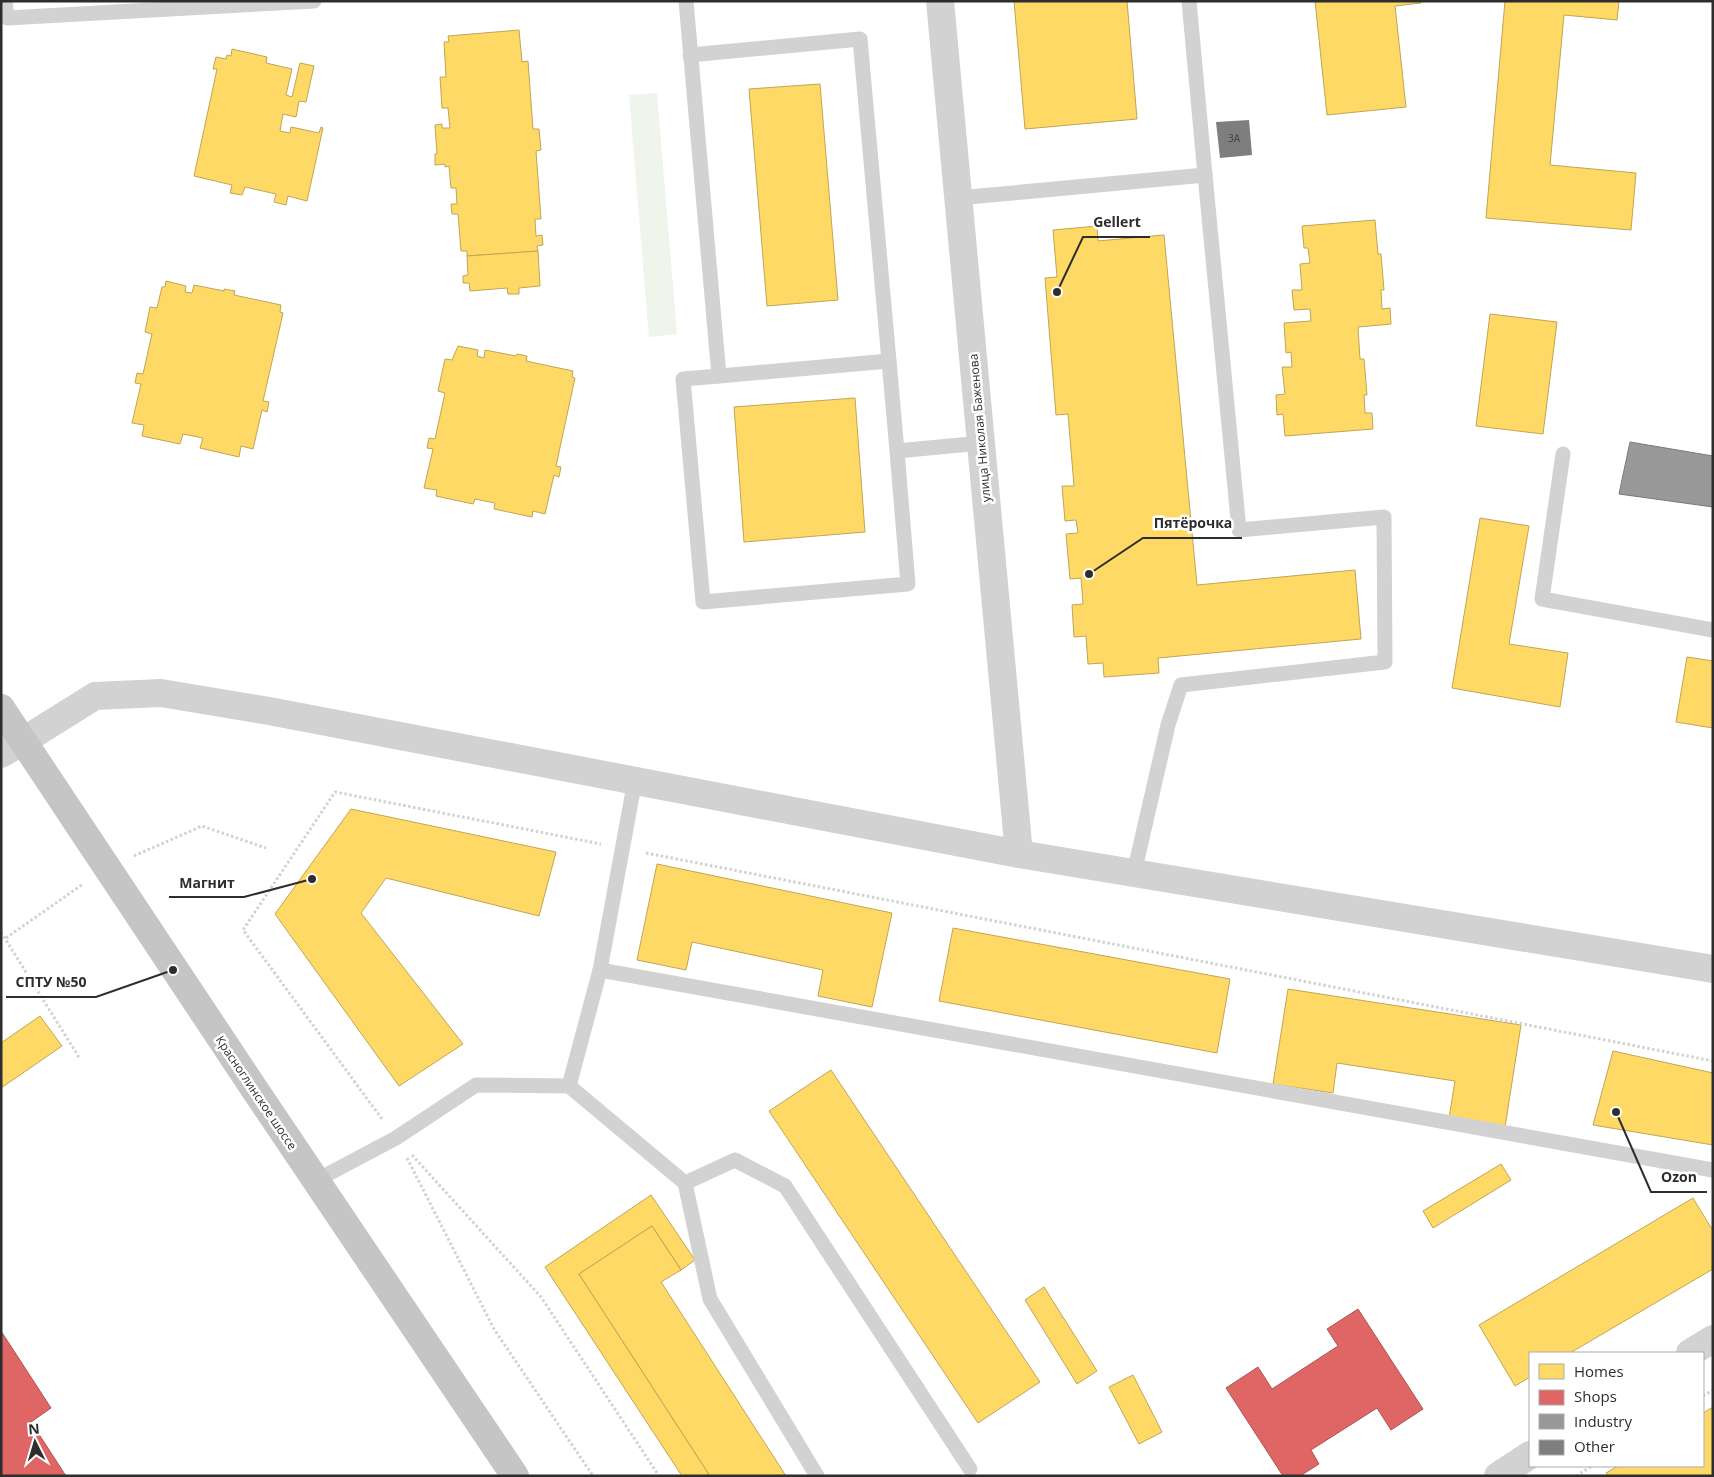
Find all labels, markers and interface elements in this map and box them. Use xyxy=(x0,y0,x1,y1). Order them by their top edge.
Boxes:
house number: 3А xyxy=(1228,131,1241,145)
callout: Gellert xyxy=(1083,208,1150,237)
text: Gellert xyxy=(1093,212,1141,231)
street label: улица Николая Баженова xyxy=(965,353,994,503)
callout: Пятёрочка xyxy=(1143,509,1242,538)
text: Пятёрочка xyxy=(1154,513,1232,532)
callout: Магнит xyxy=(169,868,244,897)
text: Магнит xyxy=(179,873,235,892)
callout: СПТУ №50 xyxy=(6,968,96,997)
text: СПТУ №50 xyxy=(16,972,86,991)
street label: Красноглинское шоссе xyxy=(212,1032,301,1153)
callout: Ozon xyxy=(1651,1163,1707,1192)
text: Ozon xyxy=(1661,1167,1697,1186)
legend xyxy=(1529,1352,1704,1467)
text: Homes xyxy=(1574,1361,1624,1381)
text: Shops xyxy=(1574,1386,1617,1406)
text: Industry xyxy=(1574,1411,1632,1431)
north arrow xyxy=(10,1417,60,1467)
text: N xyxy=(27,1419,40,1439)
text: Other xyxy=(1574,1436,1615,1456)

